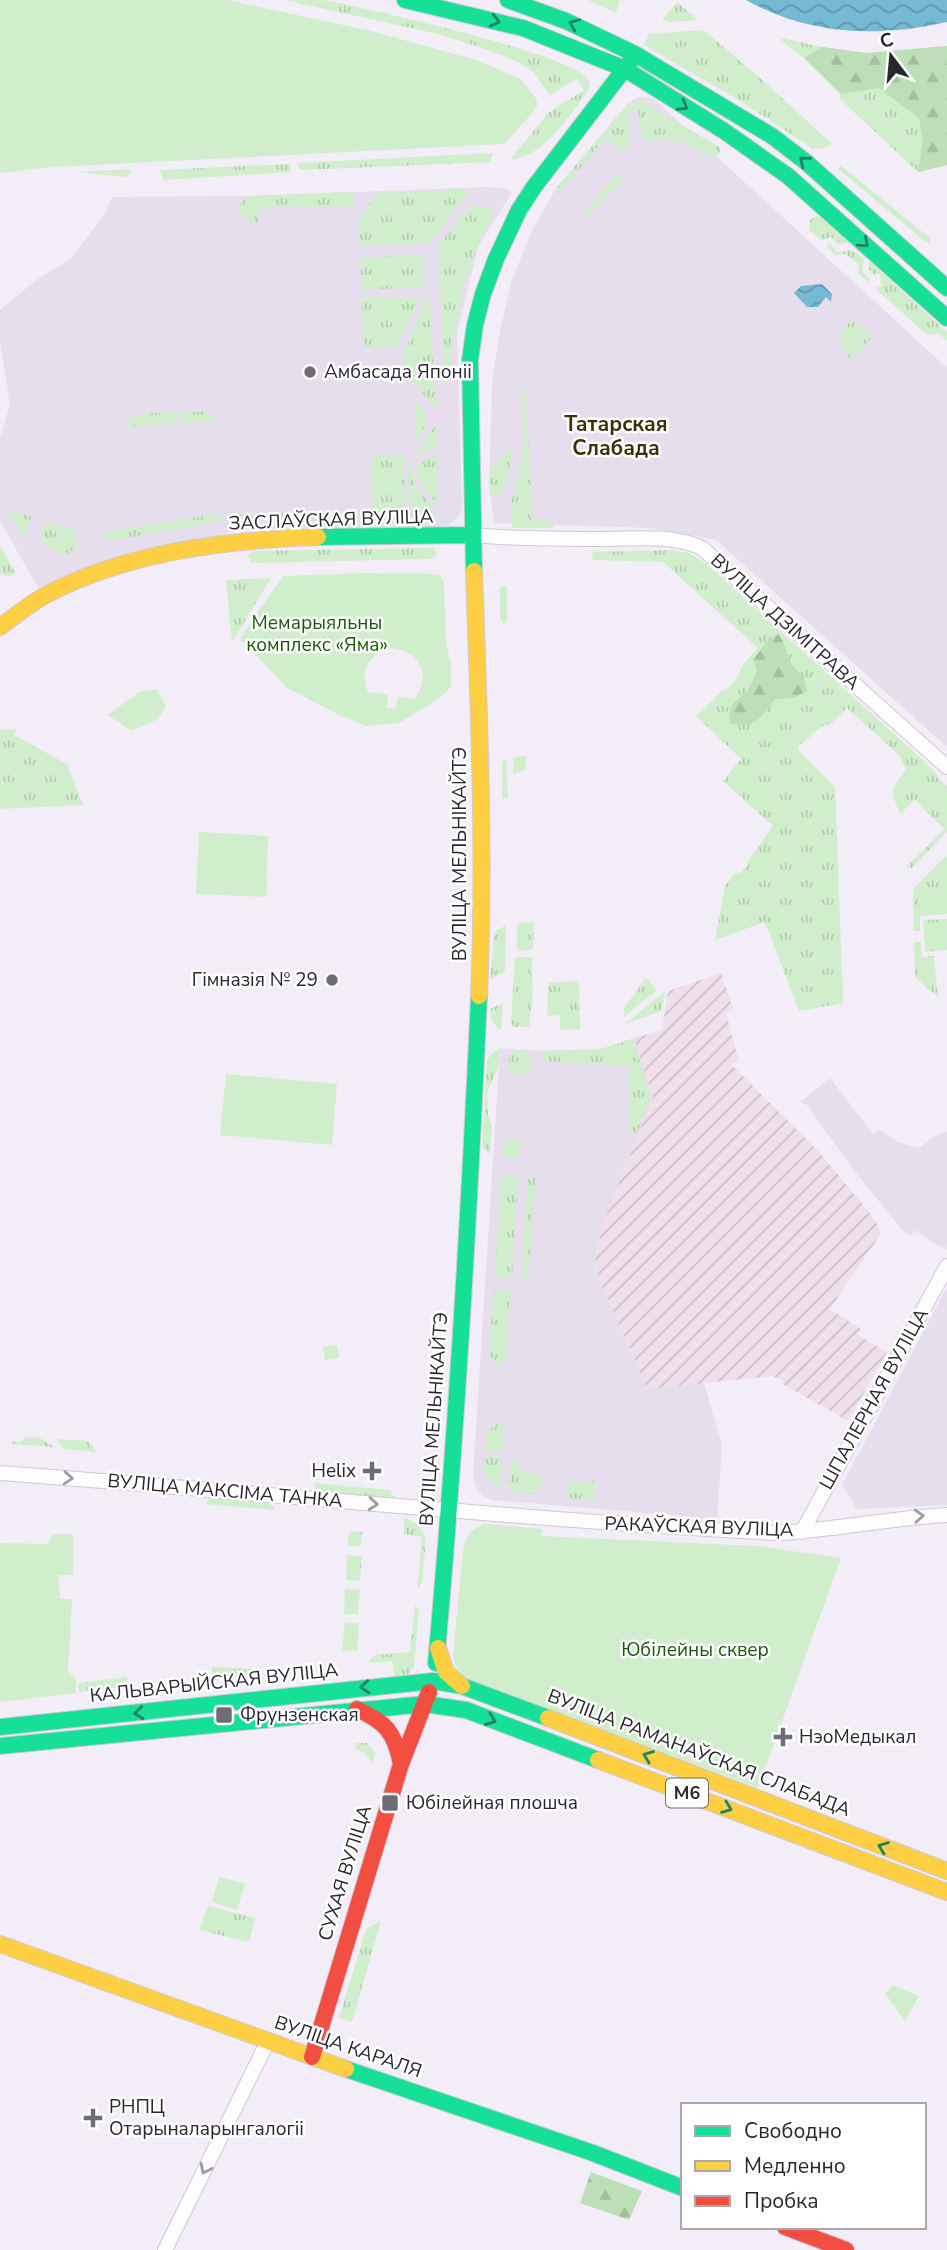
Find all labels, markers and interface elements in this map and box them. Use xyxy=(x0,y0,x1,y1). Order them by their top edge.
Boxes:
one-way arrow xyxy=(489,13,501,27)
one-way arrow xyxy=(569,18,581,32)
north arrow xyxy=(856,21,926,91)
text: С xyxy=(877,26,896,55)
one-way arrow xyxy=(675,98,688,111)
one-way arrow xyxy=(800,157,812,170)
one-way arrow xyxy=(856,235,869,247)
place label: Амбасада Японіі xyxy=(324,359,472,385)
marker: Амбасада Японіі xyxy=(302,364,318,380)
district label: Татарская Слабада xyxy=(564,410,668,462)
street label: ЗАСЛАЎСКАЯ ВУЛІЦА xyxy=(228,503,434,537)
street label: ВУЛІЦА ДЗІМІТРАВА xyxy=(705,548,865,696)
park label: Мемарыяльны комплекс «Яма» xyxy=(246,610,388,658)
street label: ВУЛІЦА МЕЛЬНІКАЙТЭ xyxy=(447,747,473,961)
place label: Гімназія № 29 xyxy=(192,967,318,993)
marker: Гімназія № 29 xyxy=(324,972,340,988)
street label: ШПАЛЕРНАЯ ВУЛІЦА xyxy=(813,1304,935,1494)
street label: ВУЛІЦА МЕЛЬНІКАЙТЭ xyxy=(414,1311,454,1527)
place label: Helix xyxy=(311,1458,356,1484)
marker: Helix xyxy=(362,1461,382,1481)
street label: ВУЛІЦА МАКСІМА ТАНКА xyxy=(106,1468,344,1514)
one-way arrow xyxy=(63,1470,74,1485)
one-way arrow xyxy=(368,1496,379,1511)
one-way arrow xyxy=(913,1509,924,1524)
street label: РАКАЎСКАЯ ВУЛІЦА xyxy=(604,1511,794,1543)
park label: Юбілейны сквер xyxy=(621,1637,769,1663)
street label: КАЛЬВАРЫЙСКАЯ ВУЛІЦА xyxy=(89,1657,340,1709)
one-way arrow xyxy=(360,1679,371,1694)
street label: ВУЛІЦА РАМАНАЎСКАЯ СЛАБАДА xyxy=(544,1683,854,1823)
place label: Фрунзенская xyxy=(240,1702,359,1728)
one-way arrow xyxy=(134,1705,145,1720)
marker: Фрунзенская xyxy=(214,1705,234,1725)
one-way arrow xyxy=(484,1712,496,1726)
place label: НэоМедыкал xyxy=(799,1724,916,1750)
marker: НэоМедыкал xyxy=(773,1727,793,1747)
one-way arrow xyxy=(643,1751,655,1765)
road number: М6 xyxy=(666,1778,708,1808)
place label: Юбілейная плошча xyxy=(406,1790,578,1816)
marker: Юбілейная плошча xyxy=(380,1793,400,1813)
one-way arrow xyxy=(720,1800,732,1814)
street label: СУХАЯ ВУЛІЦА xyxy=(312,1802,378,1944)
one-way arrow xyxy=(878,1841,890,1855)
street label: ВУЛІЦА КАРАЛЯ xyxy=(271,2010,425,2084)
place label: РНПЦ Отарыналарынгалогіі xyxy=(109,2094,304,2142)
legend xyxy=(681,2103,926,2229)
marker: РНПЦ Отарыналарынгалогіі xyxy=(83,2108,103,2128)
text: Свободно xyxy=(744,2117,842,2145)
text: Медленно xyxy=(744,2152,846,2180)
one-way arrow xyxy=(200,2162,214,2174)
text: Пробка xyxy=(744,2187,818,2215)

